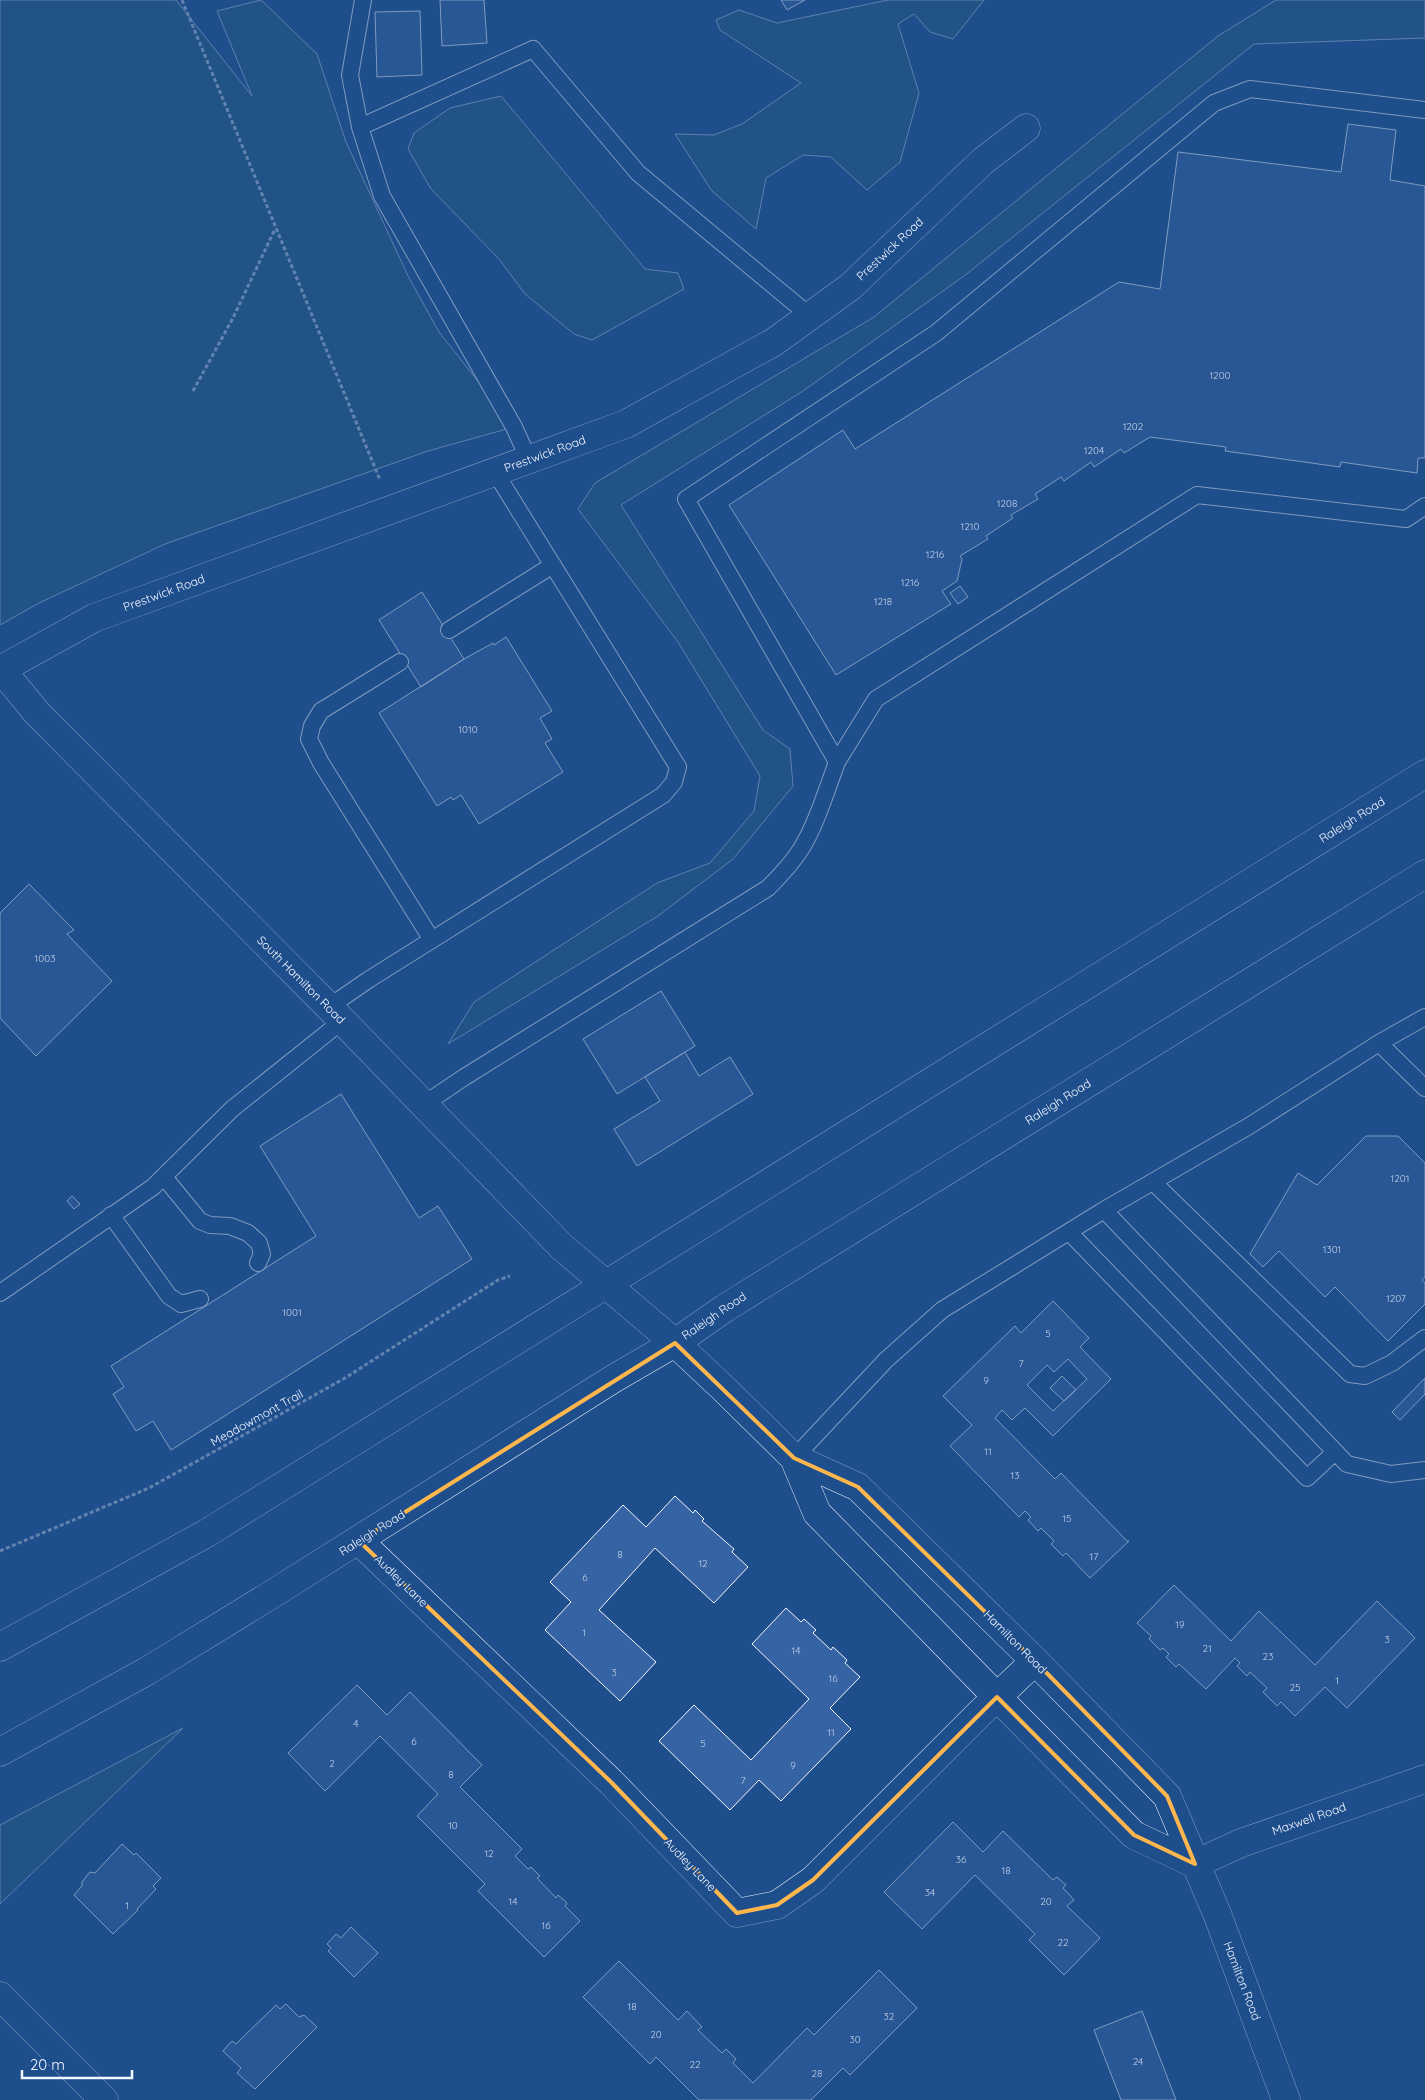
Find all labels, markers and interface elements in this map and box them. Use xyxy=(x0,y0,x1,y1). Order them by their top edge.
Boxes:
street label: Prestwick Road xyxy=(853,214,926,283)
house number: 1200 xyxy=(1209,369,1231,382)
house number: 1202 xyxy=(1123,420,1144,433)
street label: Prestwick Road xyxy=(502,432,588,475)
house number: 1204 xyxy=(1084,444,1104,457)
house number: 1208 xyxy=(997,497,1017,510)
house number: 1210 xyxy=(961,520,979,533)
house number: 1216 xyxy=(926,548,945,561)
street label: Prestwick Road xyxy=(121,571,207,614)
house number: 1216 xyxy=(901,576,920,589)
house number: 1218 xyxy=(874,595,892,608)
house number: 1010 xyxy=(458,723,478,736)
street label: Raleigh Road xyxy=(1316,793,1387,846)
street label: South Hamilton Road xyxy=(254,932,349,1027)
house number: 1003 xyxy=(35,952,55,965)
street label: Raleigh Road xyxy=(1022,1075,1093,1128)
house number: 1201 xyxy=(1391,1172,1409,1185)
house number: 1301 xyxy=(1323,1243,1341,1256)
street label: Raleigh Road xyxy=(679,1288,749,1343)
house number: 1207 xyxy=(1386,1292,1406,1305)
house number: 1001 xyxy=(282,1306,302,1319)
house number: 5 xyxy=(1045,1327,1051,1340)
house number: 7 xyxy=(1018,1357,1024,1370)
house number: 9 xyxy=(983,1374,989,1387)
street label: Meadowmont Trail xyxy=(208,1386,306,1449)
house number: 11 xyxy=(984,1445,992,1458)
house number: 13 xyxy=(1011,1469,1019,1482)
street label: Raleigh Road xyxy=(336,1506,407,1559)
house number: 15 xyxy=(1062,1512,1072,1525)
house number: 8 xyxy=(617,1548,623,1561)
house number: 17 xyxy=(1090,1550,1098,1563)
street label: Audley Lane xyxy=(371,1551,431,1610)
house number: 12 xyxy=(698,1557,708,1570)
house number: 6 xyxy=(582,1571,588,1584)
street label: Hamilton Road xyxy=(981,1607,1050,1676)
house number: 19 xyxy=(1175,1618,1185,1631)
house number: 1 xyxy=(582,1626,586,1639)
house number: 3 xyxy=(1384,1633,1390,1646)
house number: 21 xyxy=(1202,1642,1212,1655)
house number: 14 xyxy=(792,1644,800,1657)
house number: 23 xyxy=(1263,1650,1273,1663)
house number: 3 xyxy=(611,1666,617,1679)
house number: 16 xyxy=(828,1672,838,1685)
house number: 1 xyxy=(1335,1674,1339,1687)
house number: 25 xyxy=(1290,1681,1301,1694)
house number: 4 xyxy=(353,1717,359,1730)
house number: 11 xyxy=(827,1726,835,1739)
house number: 6 xyxy=(411,1735,417,1748)
house number: 5 xyxy=(700,1737,706,1750)
house number: 2 xyxy=(329,1757,335,1770)
house number: 9 xyxy=(790,1759,796,1772)
house number: 8 xyxy=(448,1768,454,1781)
house number: 7 xyxy=(740,1774,746,1787)
street label: Maxwell Road xyxy=(1270,1799,1348,1838)
house number: 10 xyxy=(448,1819,458,1832)
street label: Audley Lane xyxy=(661,1835,720,1895)
house number: 12 xyxy=(484,1847,494,1860)
house number: 36 xyxy=(956,1853,967,1866)
house number: 18 xyxy=(1001,1864,1011,1877)
house number: 34 xyxy=(925,1886,935,1899)
house number: 14 xyxy=(509,1895,517,1908)
house number: 20 xyxy=(1040,1895,1052,1908)
house number: 1 xyxy=(125,1899,129,1912)
house number: 16 xyxy=(541,1919,551,1932)
house number: 22 xyxy=(1057,1936,1069,1949)
street label: Hamilton Road xyxy=(1221,1939,1264,2022)
house number: 18 xyxy=(627,2000,637,2013)
house number: 32 xyxy=(884,2010,895,2023)
house number: 20 xyxy=(650,2028,662,2041)
house number: 30 xyxy=(849,2033,861,2046)
scale bar xyxy=(22,2048,132,2080)
text: 20 m xyxy=(30,2055,65,2074)
house number: 24 xyxy=(1133,2055,1143,2068)
house number: 22 xyxy=(689,2058,701,2071)
house number: 28 xyxy=(812,2067,822,2080)

